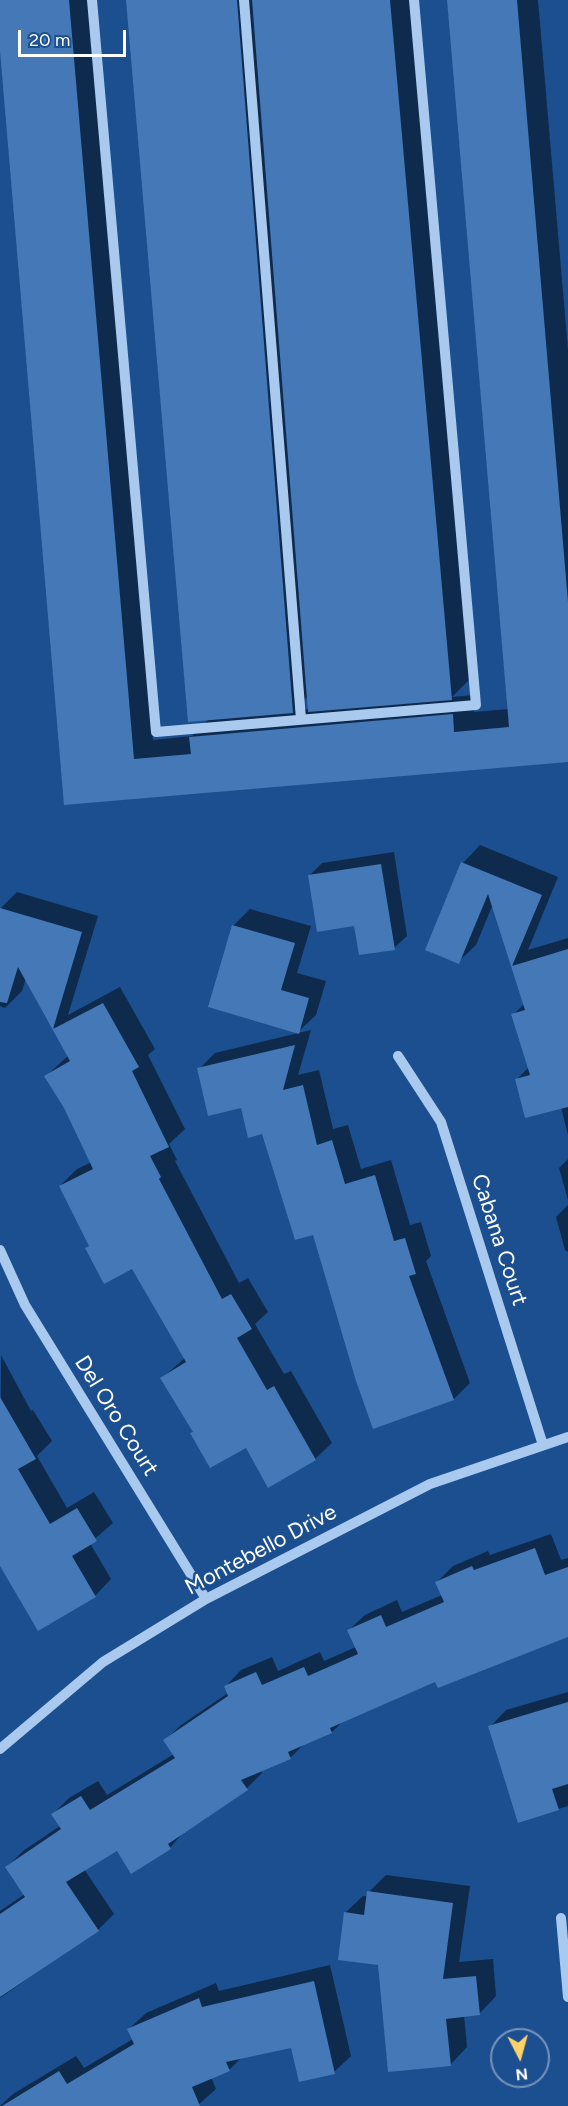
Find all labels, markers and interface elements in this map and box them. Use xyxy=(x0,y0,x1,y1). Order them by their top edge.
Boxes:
scale bar xyxy=(21,18,129,56)
text: 20 m xyxy=(29,29,70,51)
street label: Cabana Court xyxy=(465,1171,533,1309)
street label: Del Oro Court xyxy=(69,1351,163,1481)
street label: Montebello Drive xyxy=(181,1499,341,1601)
north arrow xyxy=(490,2028,550,2088)
text: N xyxy=(515,2064,529,2085)

